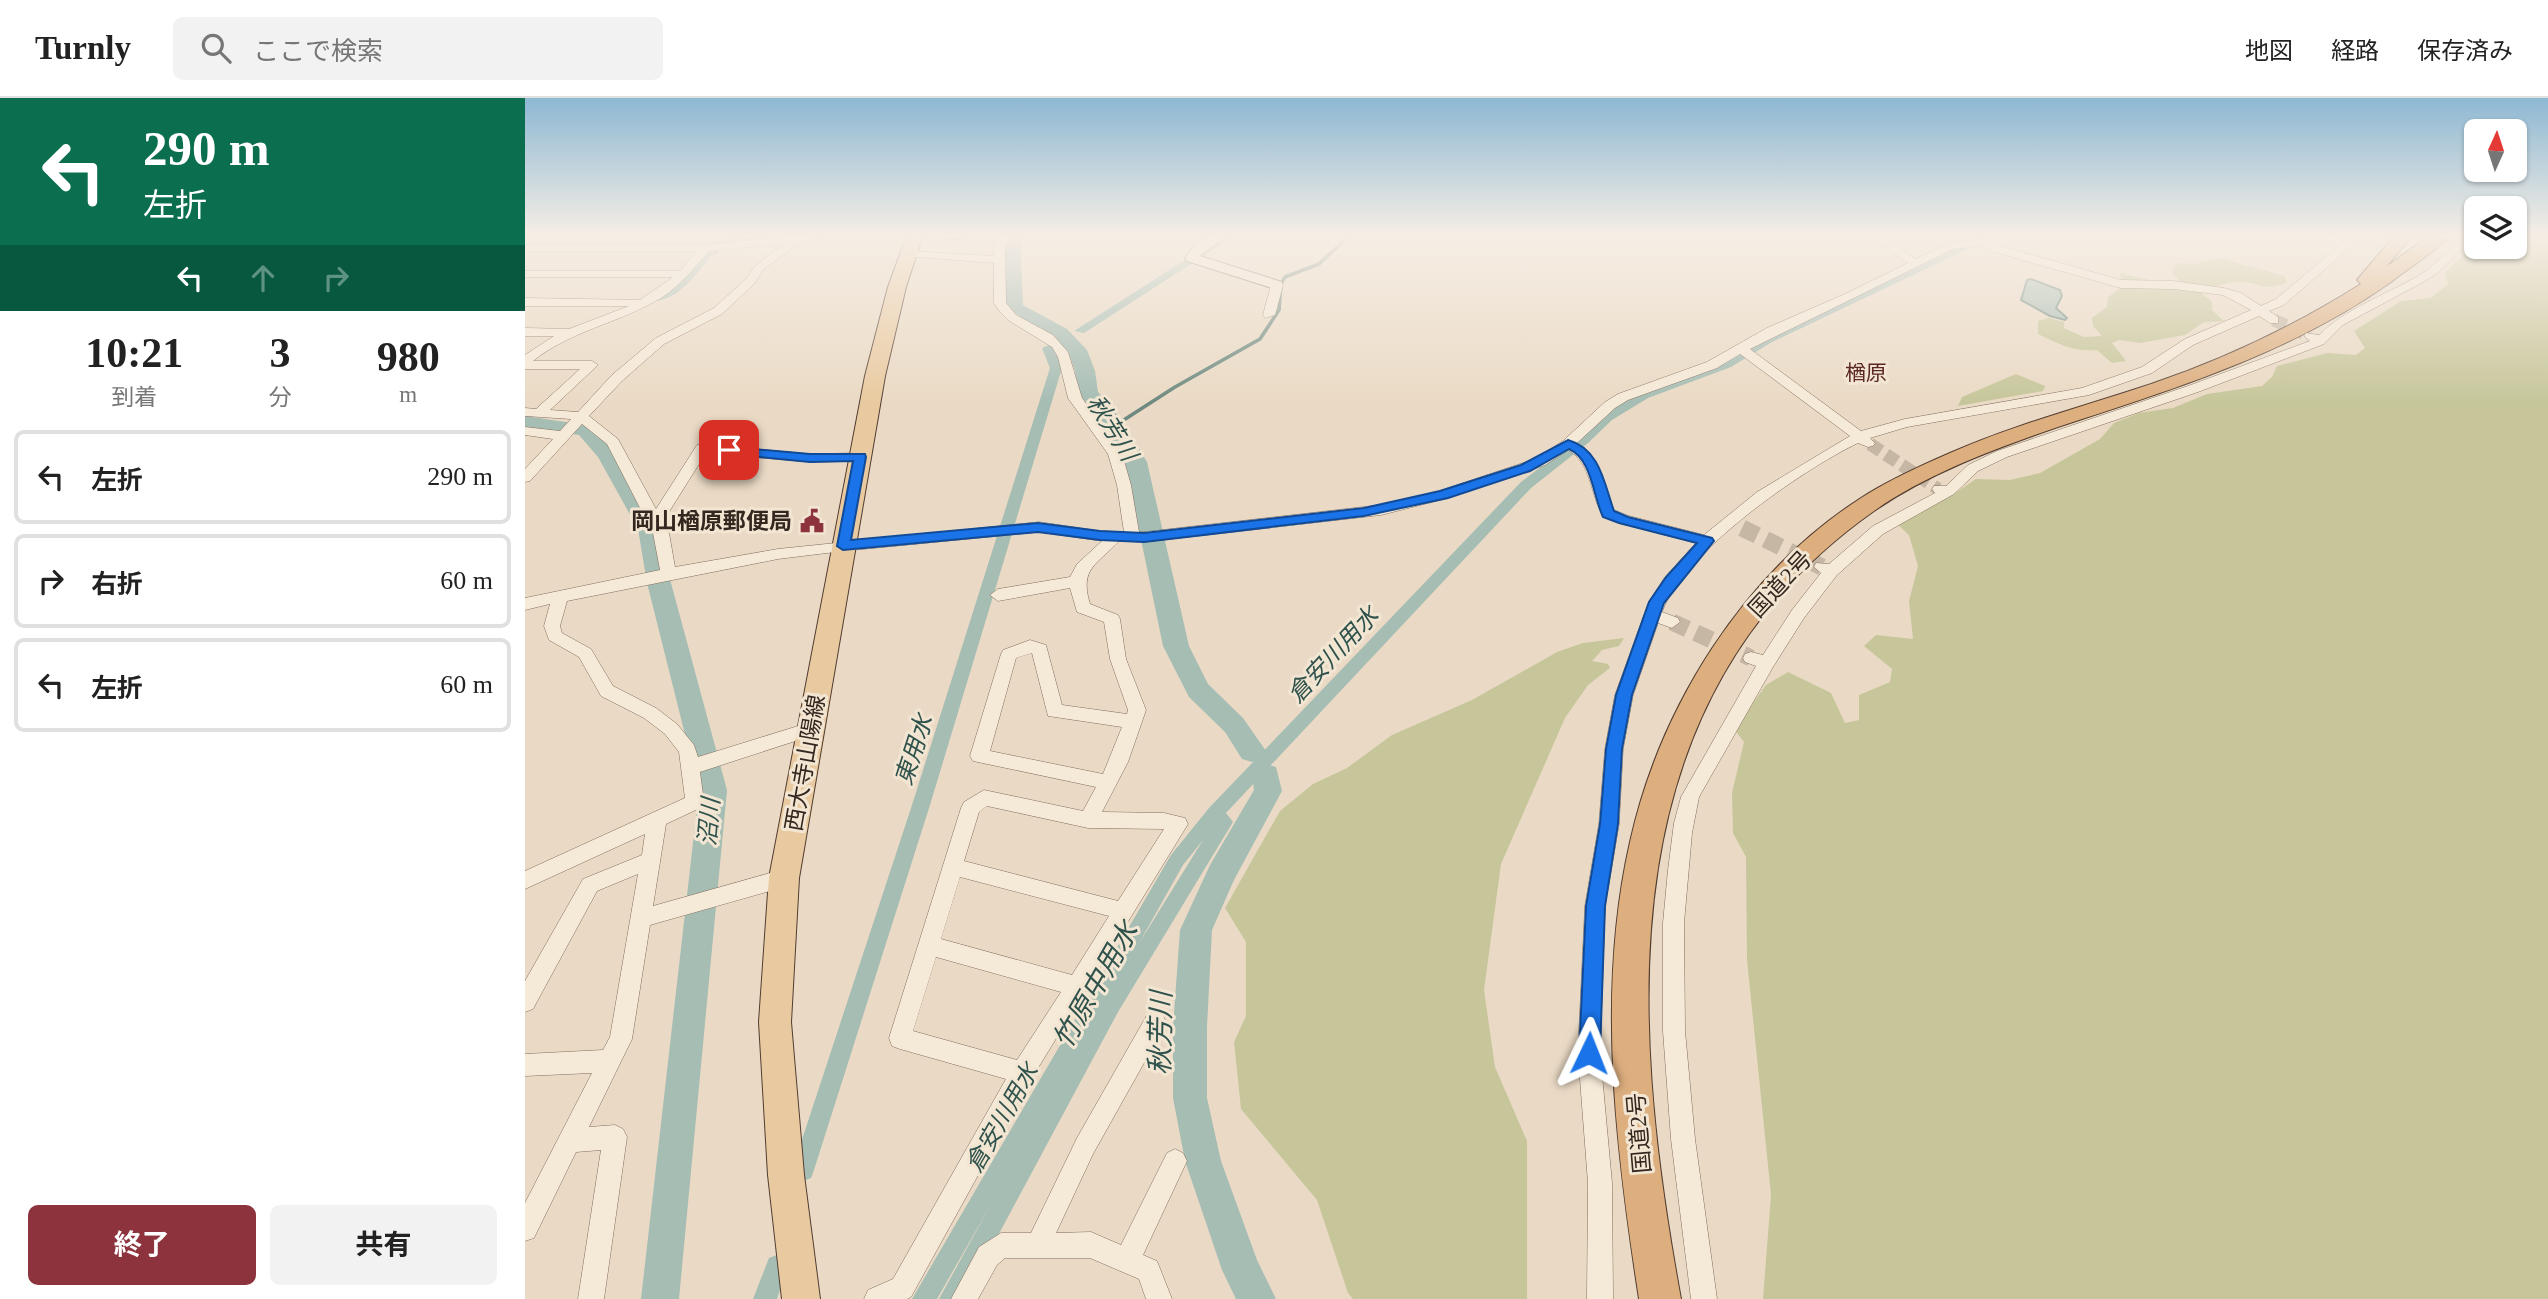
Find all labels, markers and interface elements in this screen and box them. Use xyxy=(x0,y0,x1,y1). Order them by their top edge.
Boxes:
search box xyxy=(173,17,663,80)
icon: search xyxy=(197,29,235,67)
text: Turnly xyxy=(35,30,131,66)
text: ここで検索 xyxy=(253,37,383,66)
text: 地図 xyxy=(2245,38,2293,64)
text: 経路 xyxy=(2331,38,2379,64)
text: 保存済み xyxy=(2417,38,2513,64)
north arrow xyxy=(2464,119,2527,182)
map controls xyxy=(2464,119,2527,259)
text: 290 m xyxy=(143,121,270,176)
icon: left xyxy=(28,126,119,217)
text: 左折 xyxy=(143,187,207,223)
button: layers xyxy=(2464,196,2527,259)
icon: left xyxy=(171,259,209,297)
icon: ahead xyxy=(244,259,282,297)
icon: right xyxy=(317,259,355,297)
text: 10:21 xyxy=(85,330,183,376)
text: 3 xyxy=(270,330,291,376)
text: 980 xyxy=(377,334,440,380)
district label: 楢原 xyxy=(1845,361,1887,385)
text: m xyxy=(399,382,417,407)
text: 到着 xyxy=(111,385,157,410)
text: 分 xyxy=(269,385,292,410)
water label: 秋芳川 xyxy=(1082,391,1144,468)
pin xyxy=(699,420,759,480)
icon: arrive xyxy=(710,431,748,469)
icon: left xyxy=(32,458,70,496)
text: 290 m xyxy=(427,462,493,491)
text: 左折 xyxy=(91,466,143,495)
public building icon: 岡山楢原郵便局 xyxy=(798,507,826,535)
place label: 岡山楢原郵便局 xyxy=(631,509,792,534)
street label: 国道2号 xyxy=(1744,546,1817,622)
icon: right xyxy=(32,562,70,600)
text: 60 m xyxy=(440,566,493,595)
text: 右折 xyxy=(91,570,143,599)
water label: 倉安川用水 xyxy=(1283,600,1385,708)
icon: left xyxy=(32,666,70,704)
text: 60 m xyxy=(440,670,493,699)
text: 左折 xyxy=(91,674,143,703)
street label: 西大寺山陽線 xyxy=(781,693,830,833)
water label: 東用水 xyxy=(891,709,938,788)
water label: 沼川 xyxy=(694,794,724,847)
water label: 竹原中用水 xyxy=(1047,914,1145,1054)
water label: 秋芳川 xyxy=(1144,988,1177,1075)
position arrow xyxy=(1552,1016,1626,1090)
water label: 倉安川用水 xyxy=(961,1057,1045,1176)
street label: 国道2号 xyxy=(1624,1092,1655,1174)
button: 終了 xyxy=(28,1205,256,1285)
button: 共有 xyxy=(270,1205,497,1285)

